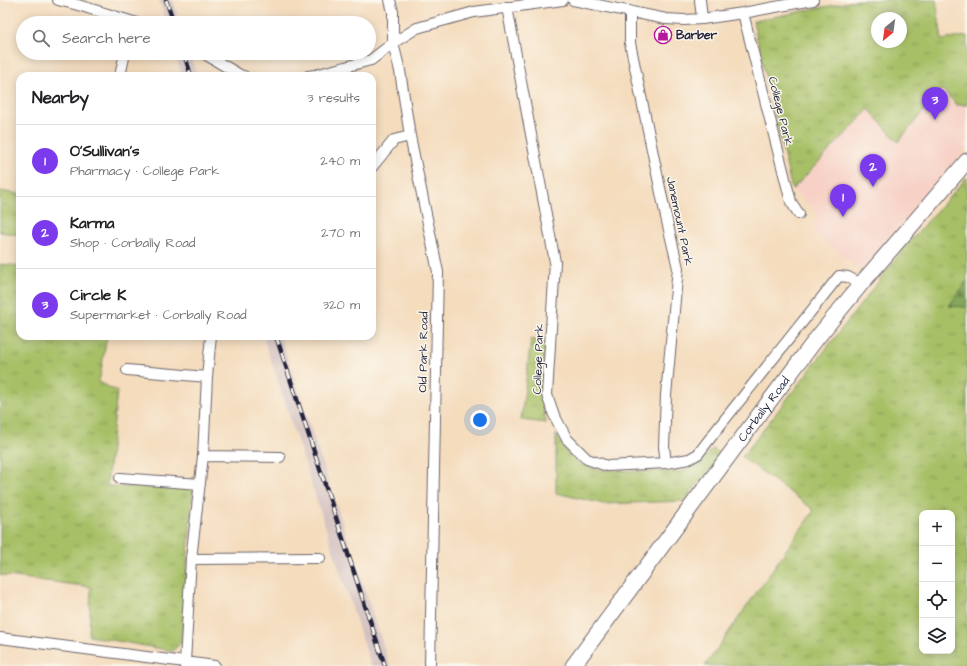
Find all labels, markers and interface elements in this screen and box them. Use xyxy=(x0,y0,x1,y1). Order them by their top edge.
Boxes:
north arrow xyxy=(871,12,907,48)
search box xyxy=(16,16,376,60)
shop icon: Barber xyxy=(653,25,673,45)
icon: search xyxy=(30,27,52,49)
place label: Barber xyxy=(676,27,717,44)
text: Search here xyxy=(62,28,151,49)
street label: College Park xyxy=(763,75,797,148)
text: Nearby xyxy=(32,86,89,110)
pin: 3 xyxy=(922,87,948,120)
text: 3 results xyxy=(307,89,360,107)
text: O'Sullivan's xyxy=(70,141,140,162)
text: 1 xyxy=(44,152,46,170)
text: 240 m xyxy=(320,152,360,170)
pin: 2 xyxy=(860,154,886,187)
text: Pharmacy · College Park xyxy=(70,162,220,180)
street label: Janemount Park xyxy=(662,175,697,268)
pin: 1 xyxy=(830,184,856,217)
text: Karma xyxy=(70,213,114,234)
text: 2 xyxy=(41,224,49,242)
text: 270 m xyxy=(321,224,360,242)
text: Shop · Corbally Road xyxy=(70,234,195,252)
text: Circle K xyxy=(70,285,126,306)
text: 3 xyxy=(42,296,48,314)
text: 320 m xyxy=(322,296,360,314)
text: Supermarket · Corbally Road xyxy=(70,306,247,324)
street label: Old Park Road xyxy=(414,311,433,393)
street label: College Park xyxy=(529,323,549,395)
street label: Corbally Road xyxy=(734,373,794,445)
your location xyxy=(470,410,490,430)
map controls xyxy=(919,510,955,654)
button: + xyxy=(919,510,955,546)
button: − xyxy=(919,546,955,582)
button: locate xyxy=(919,582,955,618)
button: layers xyxy=(919,618,955,654)

